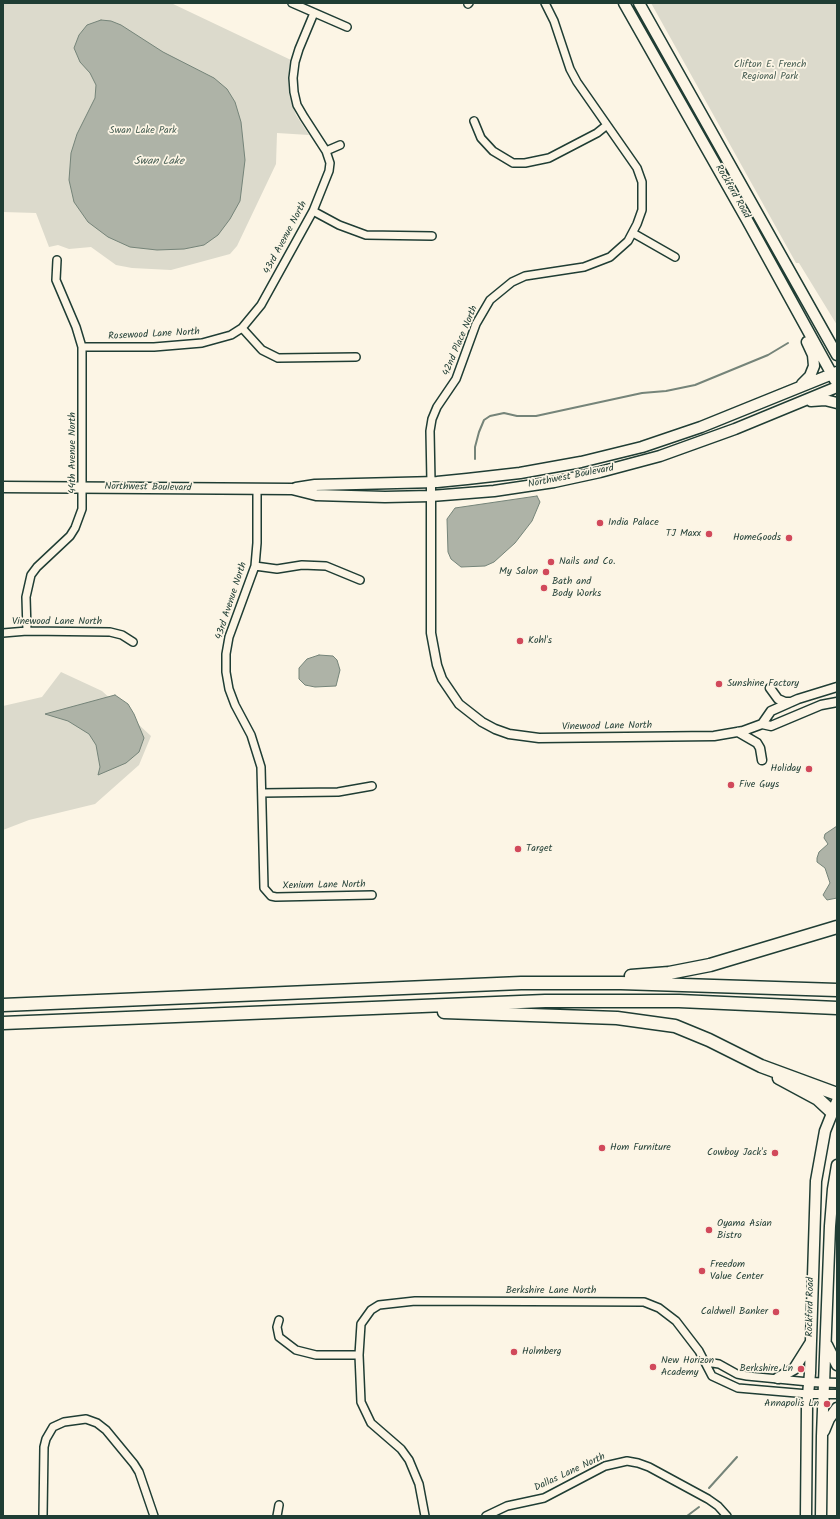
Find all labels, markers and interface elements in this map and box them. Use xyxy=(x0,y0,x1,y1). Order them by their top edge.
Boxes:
park label: Clifton E. French Regional Park xyxy=(734,59,806,82)
park label: Swan Lake Park xyxy=(109,125,177,137)
water label: Swan Lake xyxy=(134,155,184,169)
street label: Rockford Road xyxy=(712,163,752,221)
street label: 43rd Avenue North xyxy=(262,200,310,276)
street label: 42nd Place North xyxy=(441,304,481,378)
street label: Rosewood Lane North xyxy=(108,327,200,343)
street label: 44th Avenue North xyxy=(67,412,79,494)
street label: Northwest Boulevard xyxy=(527,463,615,491)
street label: Northwest Boulevard xyxy=(104,481,192,495)
place label: India Palace xyxy=(608,517,659,529)
marker: India Palace xyxy=(595,518,605,528)
place label: TJ Maxx xyxy=(666,528,701,540)
marker: TJ Maxx xyxy=(704,529,714,539)
place label: HomeGoods xyxy=(733,532,781,544)
marker: HomeGoods xyxy=(784,533,794,543)
place label: Nails and Co. xyxy=(559,556,615,568)
marker: Nails and Co. xyxy=(546,557,556,567)
street label: 43rd Avenue North xyxy=(214,561,250,641)
place label: My Salon xyxy=(499,566,538,578)
marker: My Salon xyxy=(541,567,551,577)
place label: Bath and Body Works xyxy=(552,576,601,600)
marker: Bath and Body Works xyxy=(539,583,549,593)
street label: Vinewood Lane North xyxy=(12,616,102,628)
place label: Kohl's xyxy=(528,635,552,647)
marker: Kohl's xyxy=(515,636,525,646)
place label: Sunshine Factory xyxy=(727,678,799,690)
marker: Sunshine Factory xyxy=(714,679,724,689)
street label: Vinewood Lane North xyxy=(562,720,652,734)
place label: Holiday xyxy=(771,763,801,775)
marker: Holiday xyxy=(804,764,814,774)
place label: Five Guys xyxy=(739,779,779,791)
marker: Five Guys xyxy=(726,780,736,790)
place label: Target xyxy=(526,843,552,855)
marker: Target xyxy=(513,844,523,854)
street label: Xenium Lane North xyxy=(282,879,366,893)
place label: Hom Furniture xyxy=(610,1142,671,1154)
marker: Hom Furniture xyxy=(597,1143,607,1153)
place label: Cowboy Jack's xyxy=(707,1147,767,1159)
marker: Cowboy Jack's xyxy=(770,1148,780,1158)
place label: Oyama Asian Bistro xyxy=(717,1218,772,1242)
marker: Oyama Asian Bistro xyxy=(704,1225,714,1235)
place label: Freedom Value Center xyxy=(710,1259,763,1282)
marker: Freedom Value Center xyxy=(697,1266,707,1276)
street label: Rockford Road xyxy=(804,1277,818,1337)
street label: Berkshire Lane North xyxy=(506,1285,596,1297)
place label: Caldwell Banker xyxy=(701,1306,768,1318)
marker: Caldwell Banker xyxy=(771,1307,781,1317)
place label: Holmberg xyxy=(522,1346,561,1358)
marker: Holmberg xyxy=(509,1347,519,1357)
place label: New Horizon Academy xyxy=(661,1355,714,1378)
marker: New Horizon Academy xyxy=(648,1362,658,1372)
place label: Berkshire Ln xyxy=(740,1363,793,1375)
marker: Berkshire Ln xyxy=(796,1364,806,1374)
place label: Annapolis Ln xyxy=(764,1398,819,1410)
marker: Annapolis Ln xyxy=(822,1399,832,1409)
street label: Dallas Lane North xyxy=(533,1451,607,1495)

